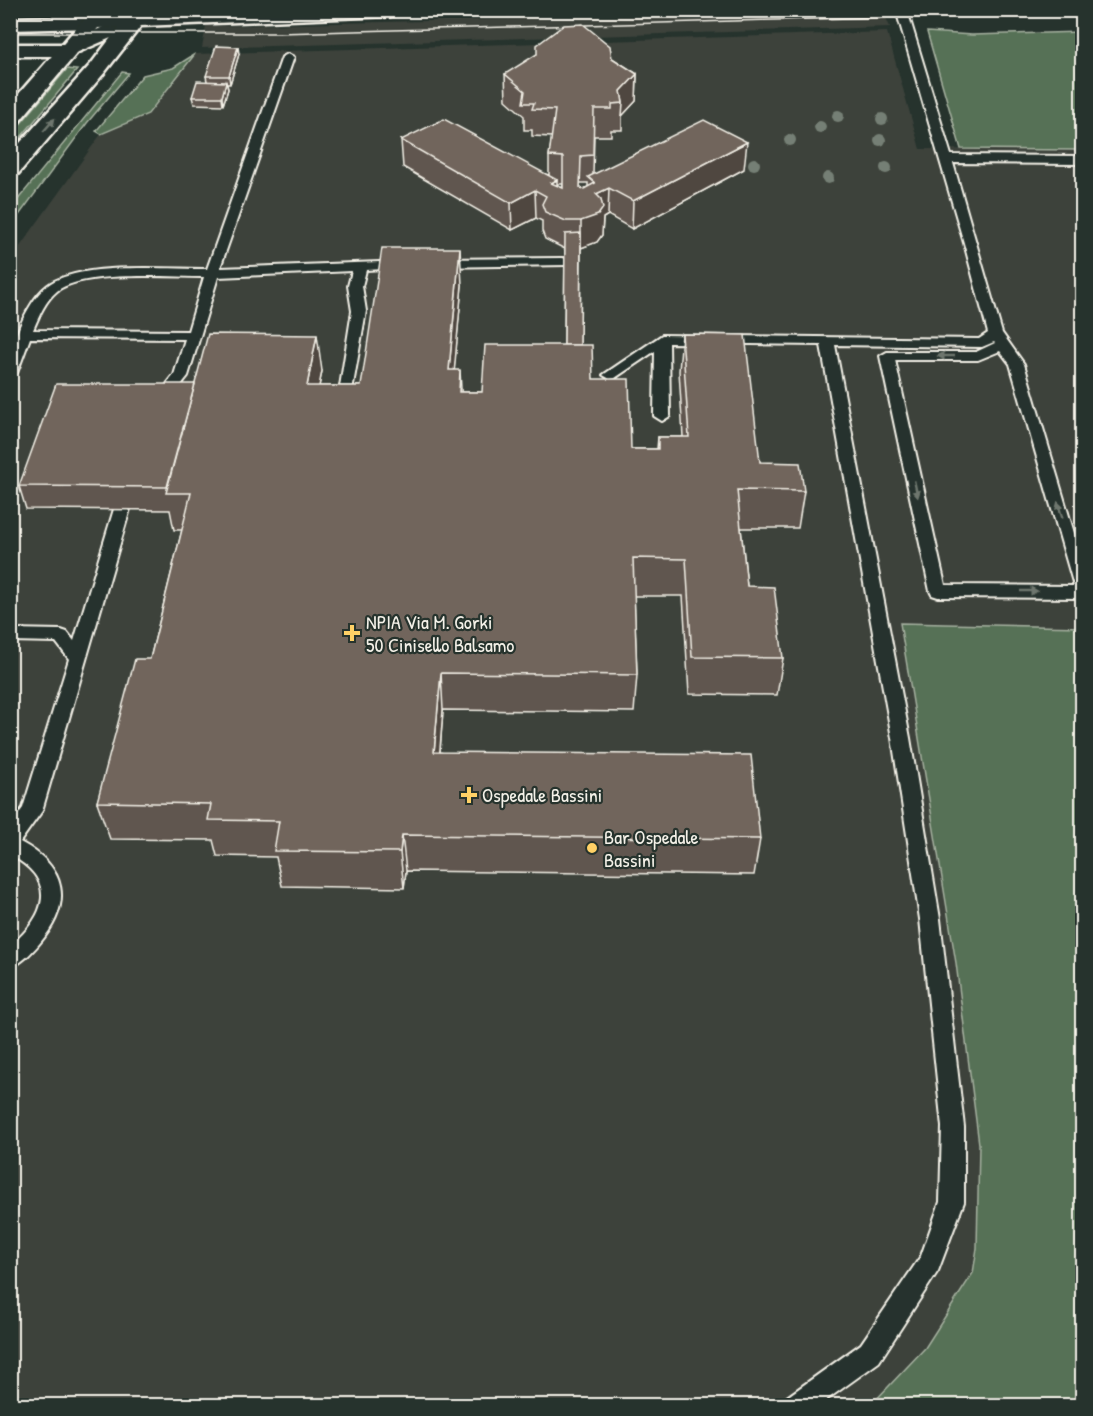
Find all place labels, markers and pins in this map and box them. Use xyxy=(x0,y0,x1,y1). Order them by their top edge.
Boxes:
place label: NPIA Via M. Gorki 50 Cinisello Balsamo xyxy=(366,608,514,658)
marker: NPIA Via M. Gorki 50 Cinisello Balsamo xyxy=(343,624,361,642)
place label: Ospedale Bassini xyxy=(482,781,602,808)
marker: Ospedale Bassini xyxy=(460,786,478,804)
place label: Bar Ospedale Bassini xyxy=(604,823,699,873)
marker: Bar Ospedale Bassini xyxy=(585,841,599,855)

